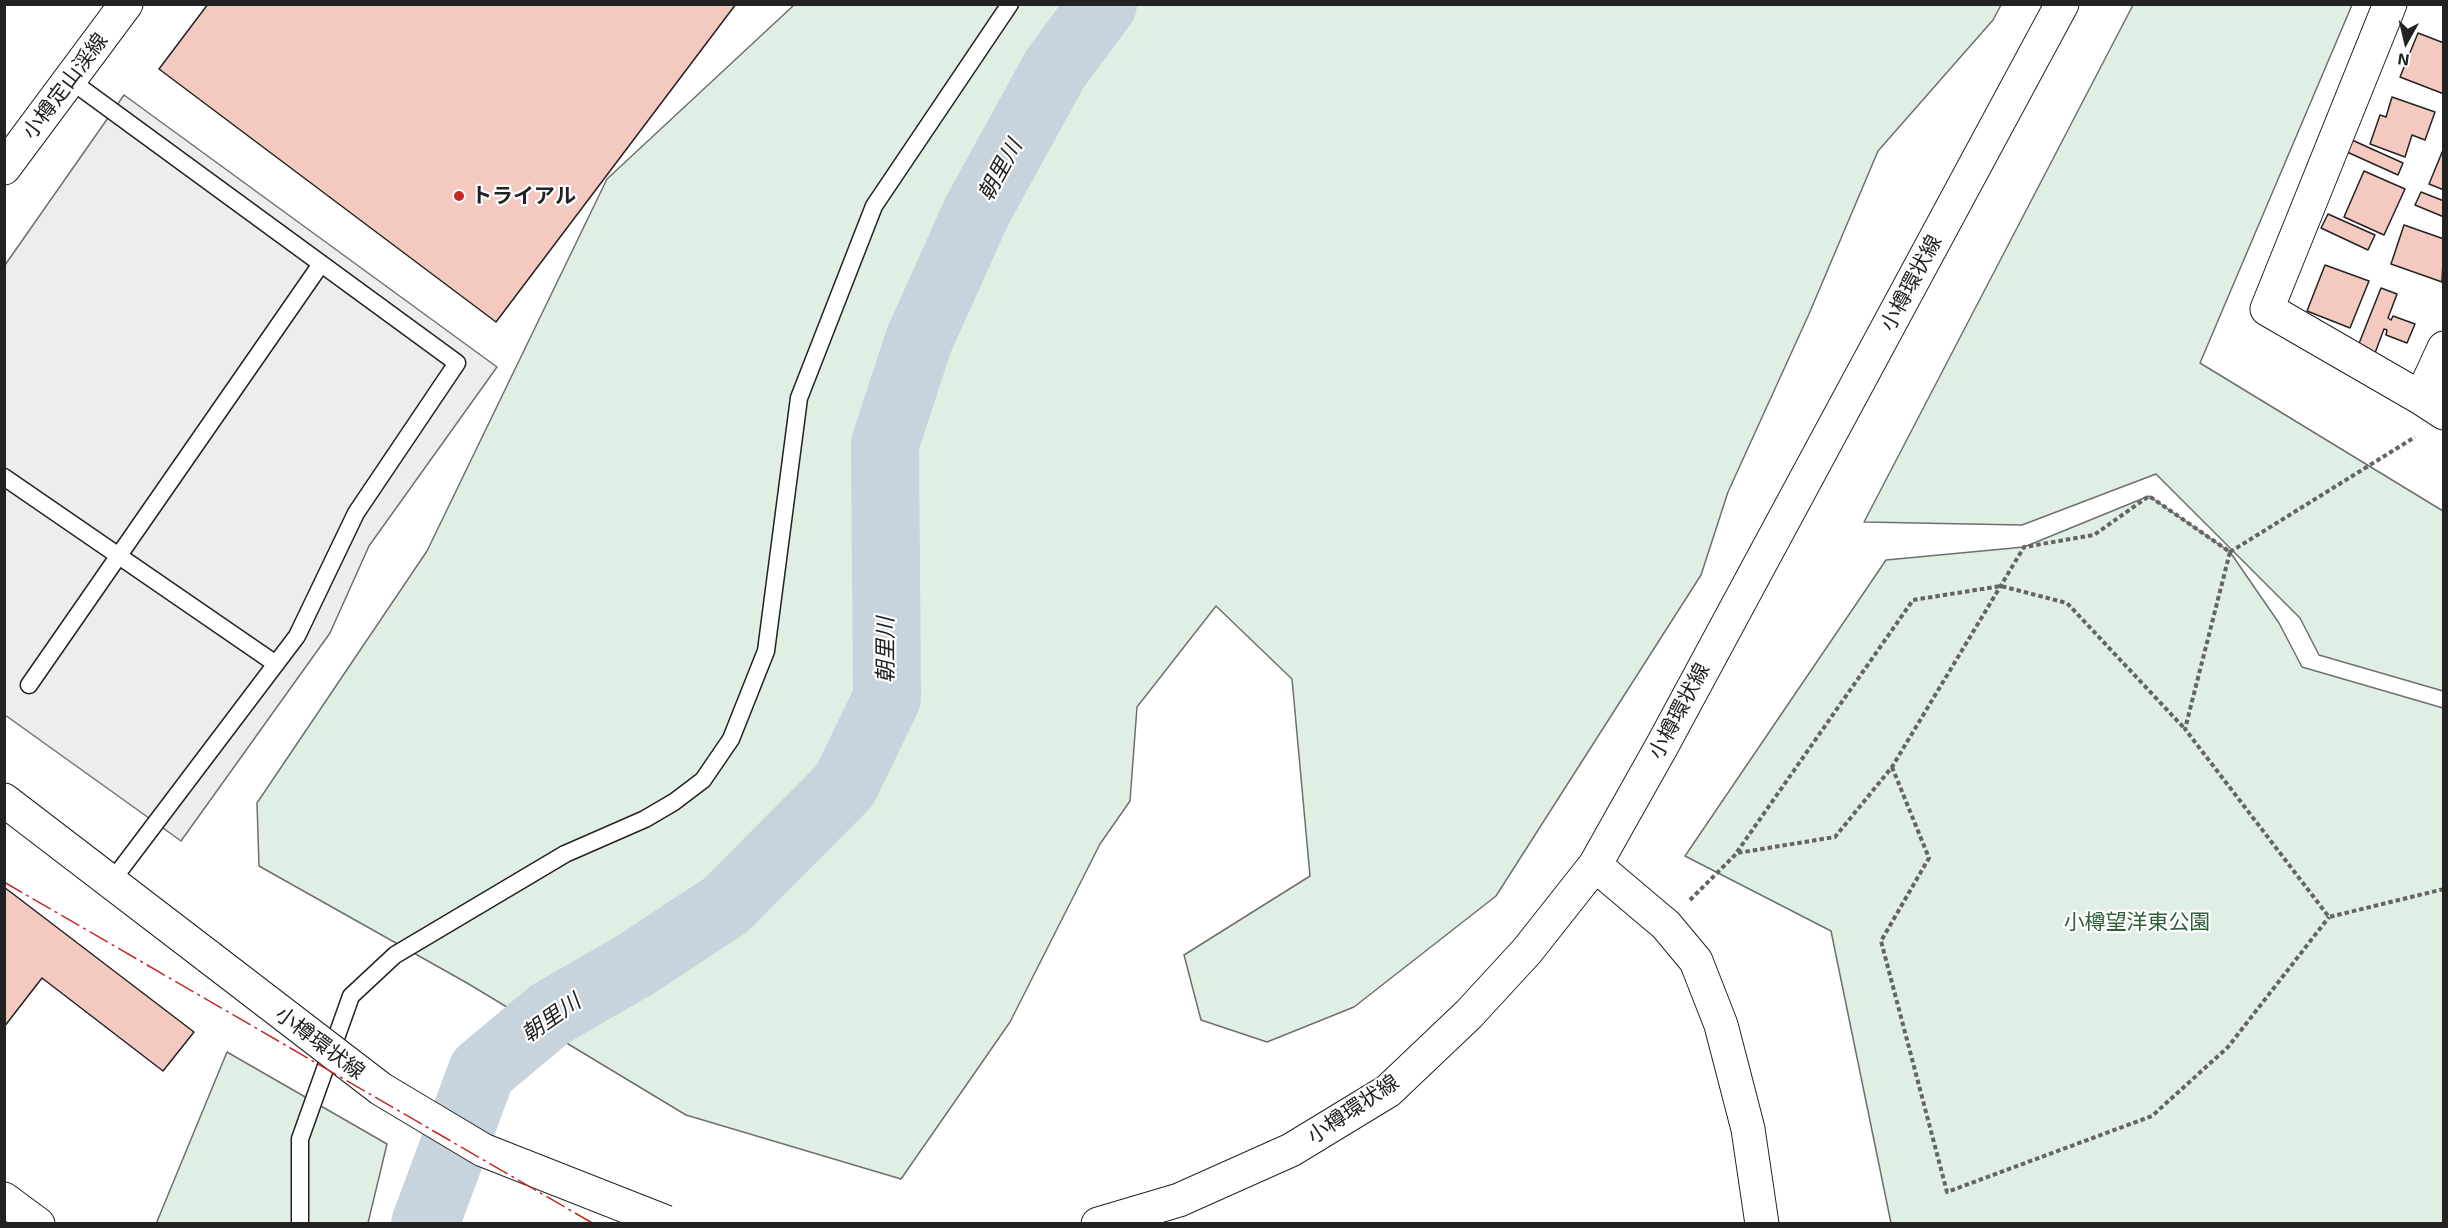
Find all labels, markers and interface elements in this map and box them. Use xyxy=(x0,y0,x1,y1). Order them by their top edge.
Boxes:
north arrow xyxy=(2376,12,2436,72)
street label: 小樽定山渓線 xyxy=(17,28,113,144)
text: N xyxy=(2396,50,2410,71)
water label: 朝里川 xyxy=(972,135,1028,205)
place label: トライアル xyxy=(471,183,576,209)
marker: トライアル xyxy=(452,189,466,203)
street label: 小樽環状線 xyxy=(1875,231,1947,335)
water label: 朝里川 xyxy=(873,617,899,683)
street label: 小樽環状線 xyxy=(1643,659,1715,763)
park label: 小樽望洋東公園 xyxy=(2064,909,2210,935)
water label: 朝里川 xyxy=(516,988,586,1048)
street label: 小樽環状線 xyxy=(270,1001,370,1085)
street label: 小樽環状線 xyxy=(1302,1069,1404,1149)

